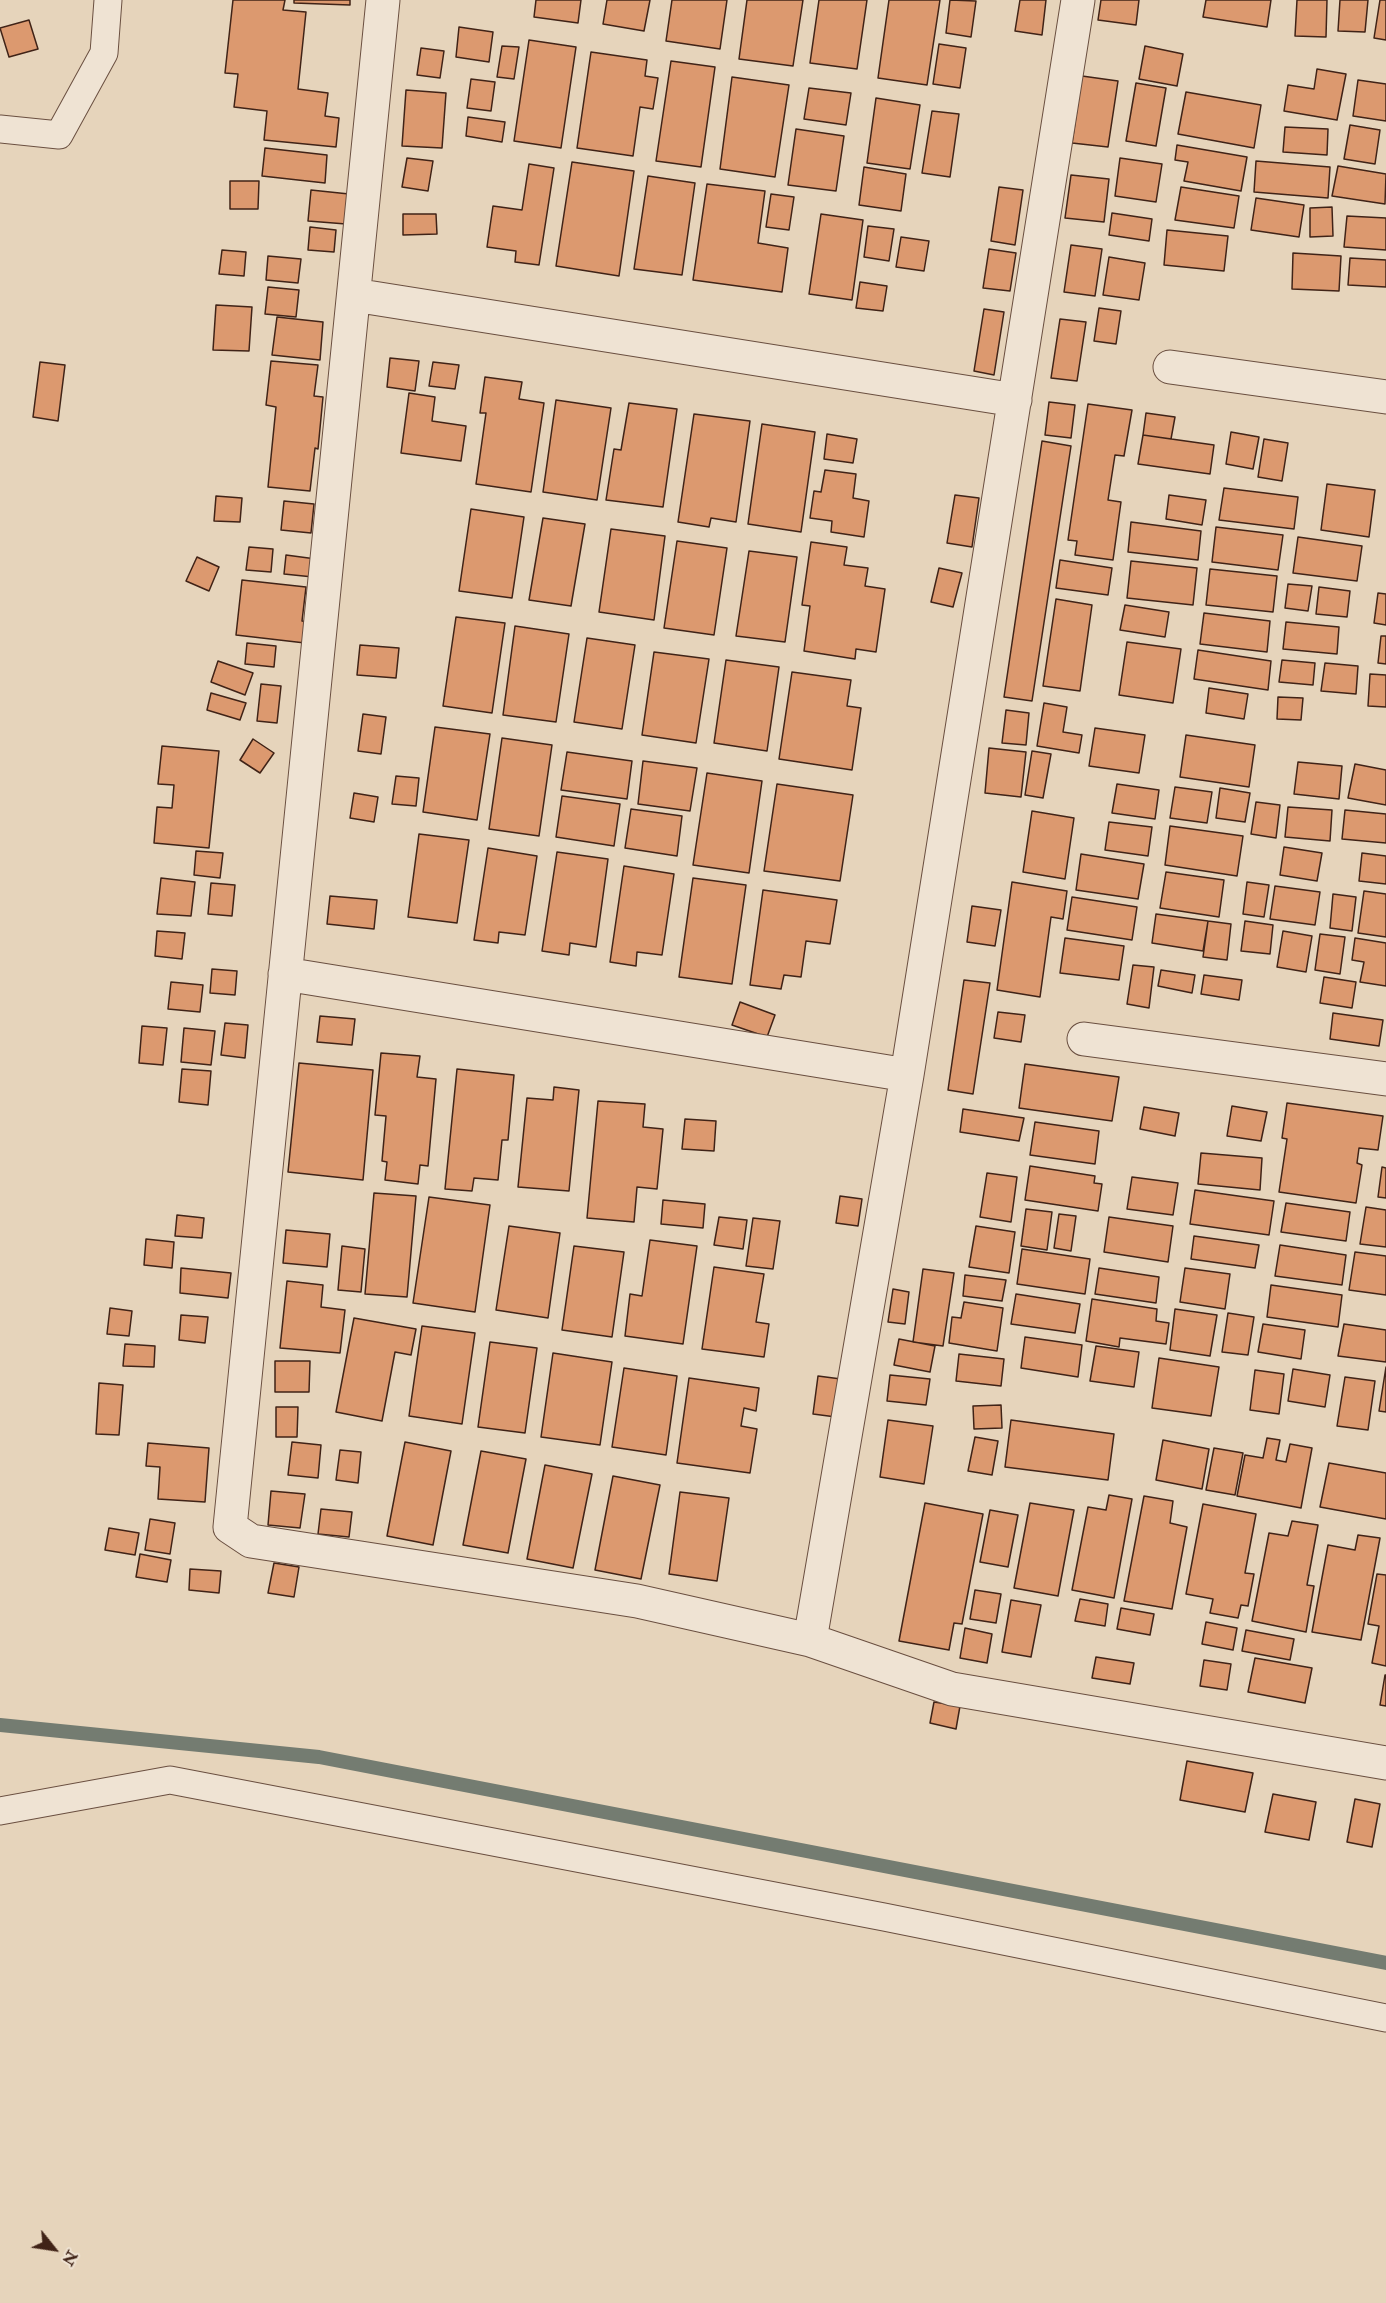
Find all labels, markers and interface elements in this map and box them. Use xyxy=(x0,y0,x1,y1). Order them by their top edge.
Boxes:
north arrow xyxy=(24,2219,84,2279)
text: N xyxy=(57,2247,82,2269)

